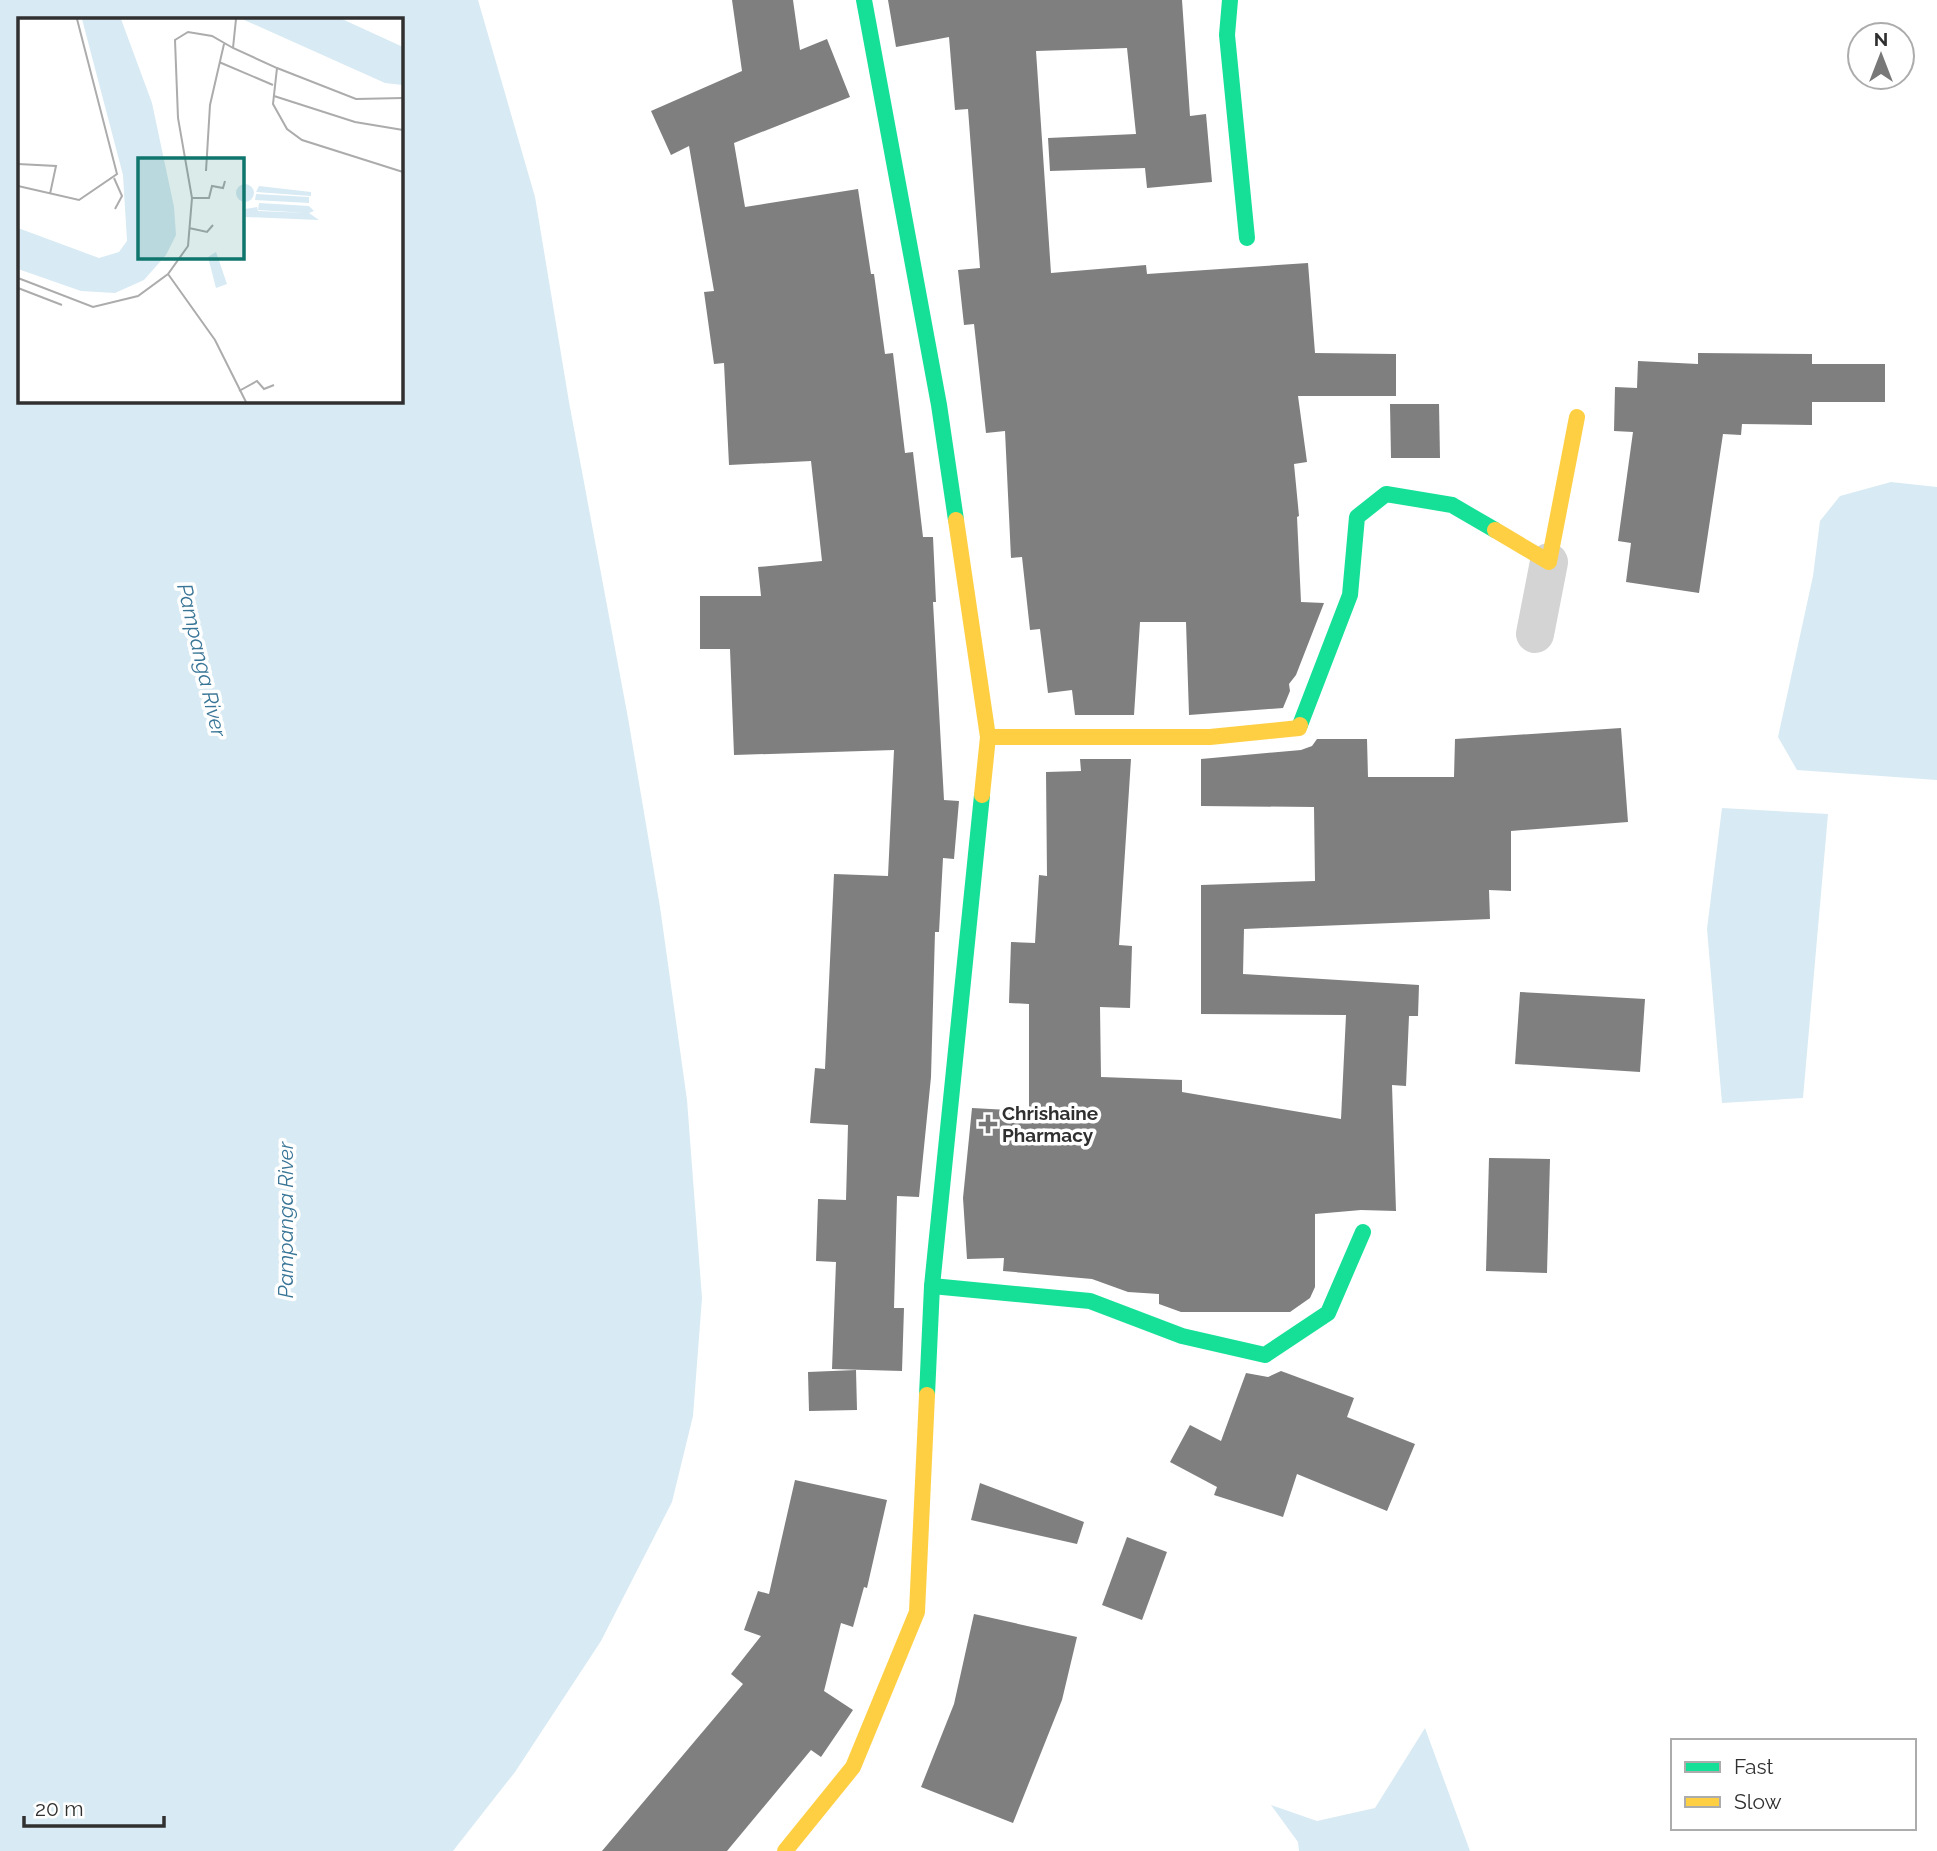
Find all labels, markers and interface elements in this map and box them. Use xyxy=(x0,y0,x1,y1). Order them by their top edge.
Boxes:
inset map xyxy=(18,18,402,402)
north arrow xyxy=(1846,21,1916,91)
text: N xyxy=(1874,28,1888,50)
water label: Pampanga River xyxy=(172,581,232,740)
place label: Chrishaine Pharmacy xyxy=(1002,1102,1098,1146)
marker: Chrishaine Pharmacy xyxy=(980,1116,996,1132)
water label: Pampanga River xyxy=(273,1141,298,1298)
legend xyxy=(1671,1739,1916,1830)
text: Fast xyxy=(1734,1754,1774,1779)
scale bar xyxy=(24,1784,164,1828)
text: Slow xyxy=(1734,1789,1782,1814)
text: 20 m xyxy=(35,1796,83,1821)

